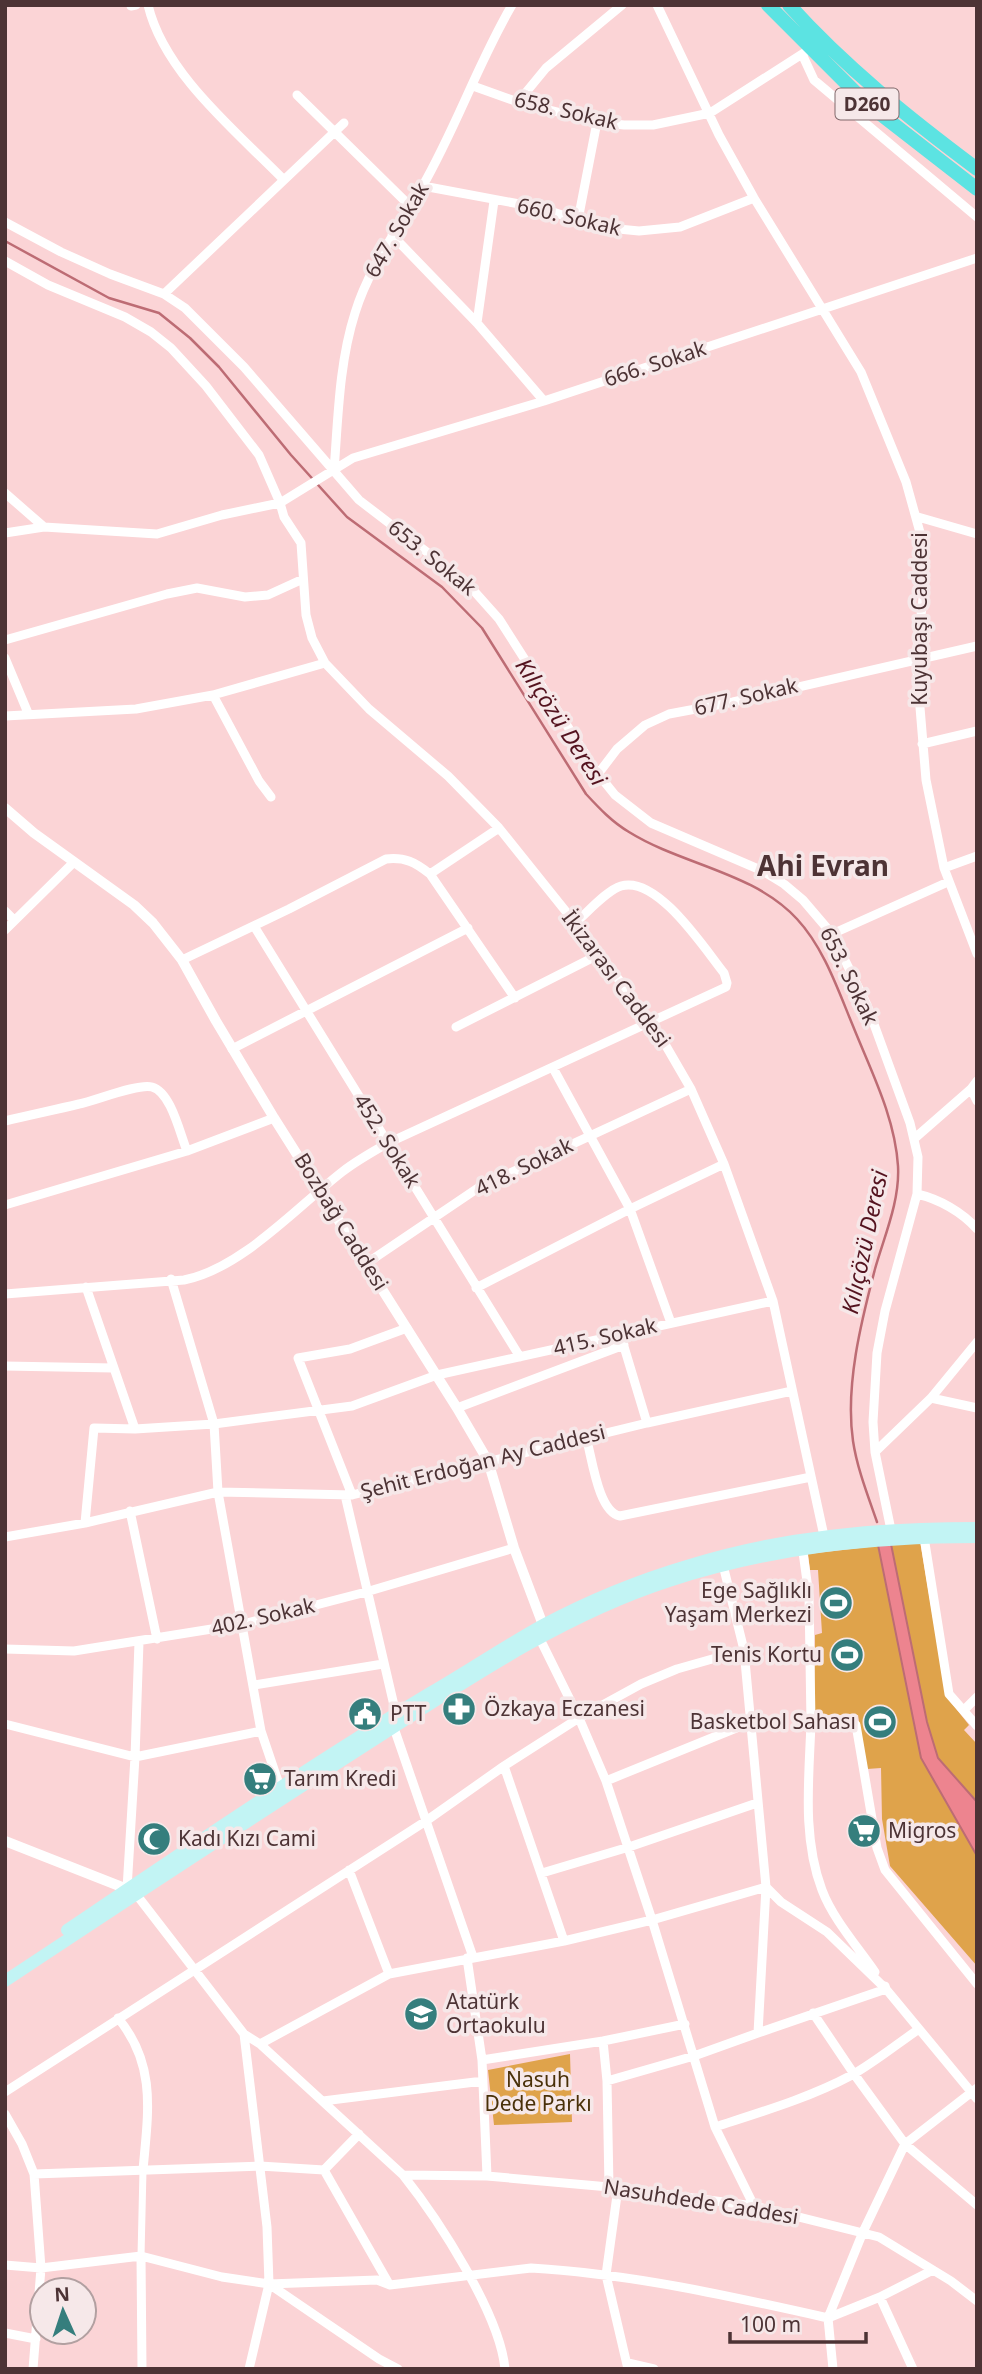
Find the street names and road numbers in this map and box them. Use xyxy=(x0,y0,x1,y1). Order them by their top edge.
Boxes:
street label: 658. Sokak xyxy=(512,85,622,136)
road number: D260 xyxy=(836,88,898,120)
street label: 647. Sokak xyxy=(358,176,435,282)
street label: 660. Sokak xyxy=(515,191,625,242)
street label: 666. Sokak xyxy=(600,333,710,393)
street label: 653. Sokak xyxy=(383,513,483,602)
street label: Kuyubaşı Caddesi xyxy=(905,532,933,706)
street label: 677. Sokak xyxy=(691,670,801,722)
street label: İkizarası Caddesi xyxy=(556,904,678,1053)
street label: 653. Sokak xyxy=(814,922,886,1030)
street label: 452. Sokak xyxy=(348,1088,428,1193)
street label: 418. Sokak xyxy=(470,1130,578,1202)
street label: Bozbağ Caddesi xyxy=(288,1147,395,1296)
street label: 415. Sokak xyxy=(550,1310,660,1362)
street label: Şehit Erdoğan Ay Caddesi xyxy=(357,1417,608,1505)
street label: 402. Sokak xyxy=(208,1590,318,1642)
street label: Nasuhdede Caddesi xyxy=(602,2172,801,2230)

